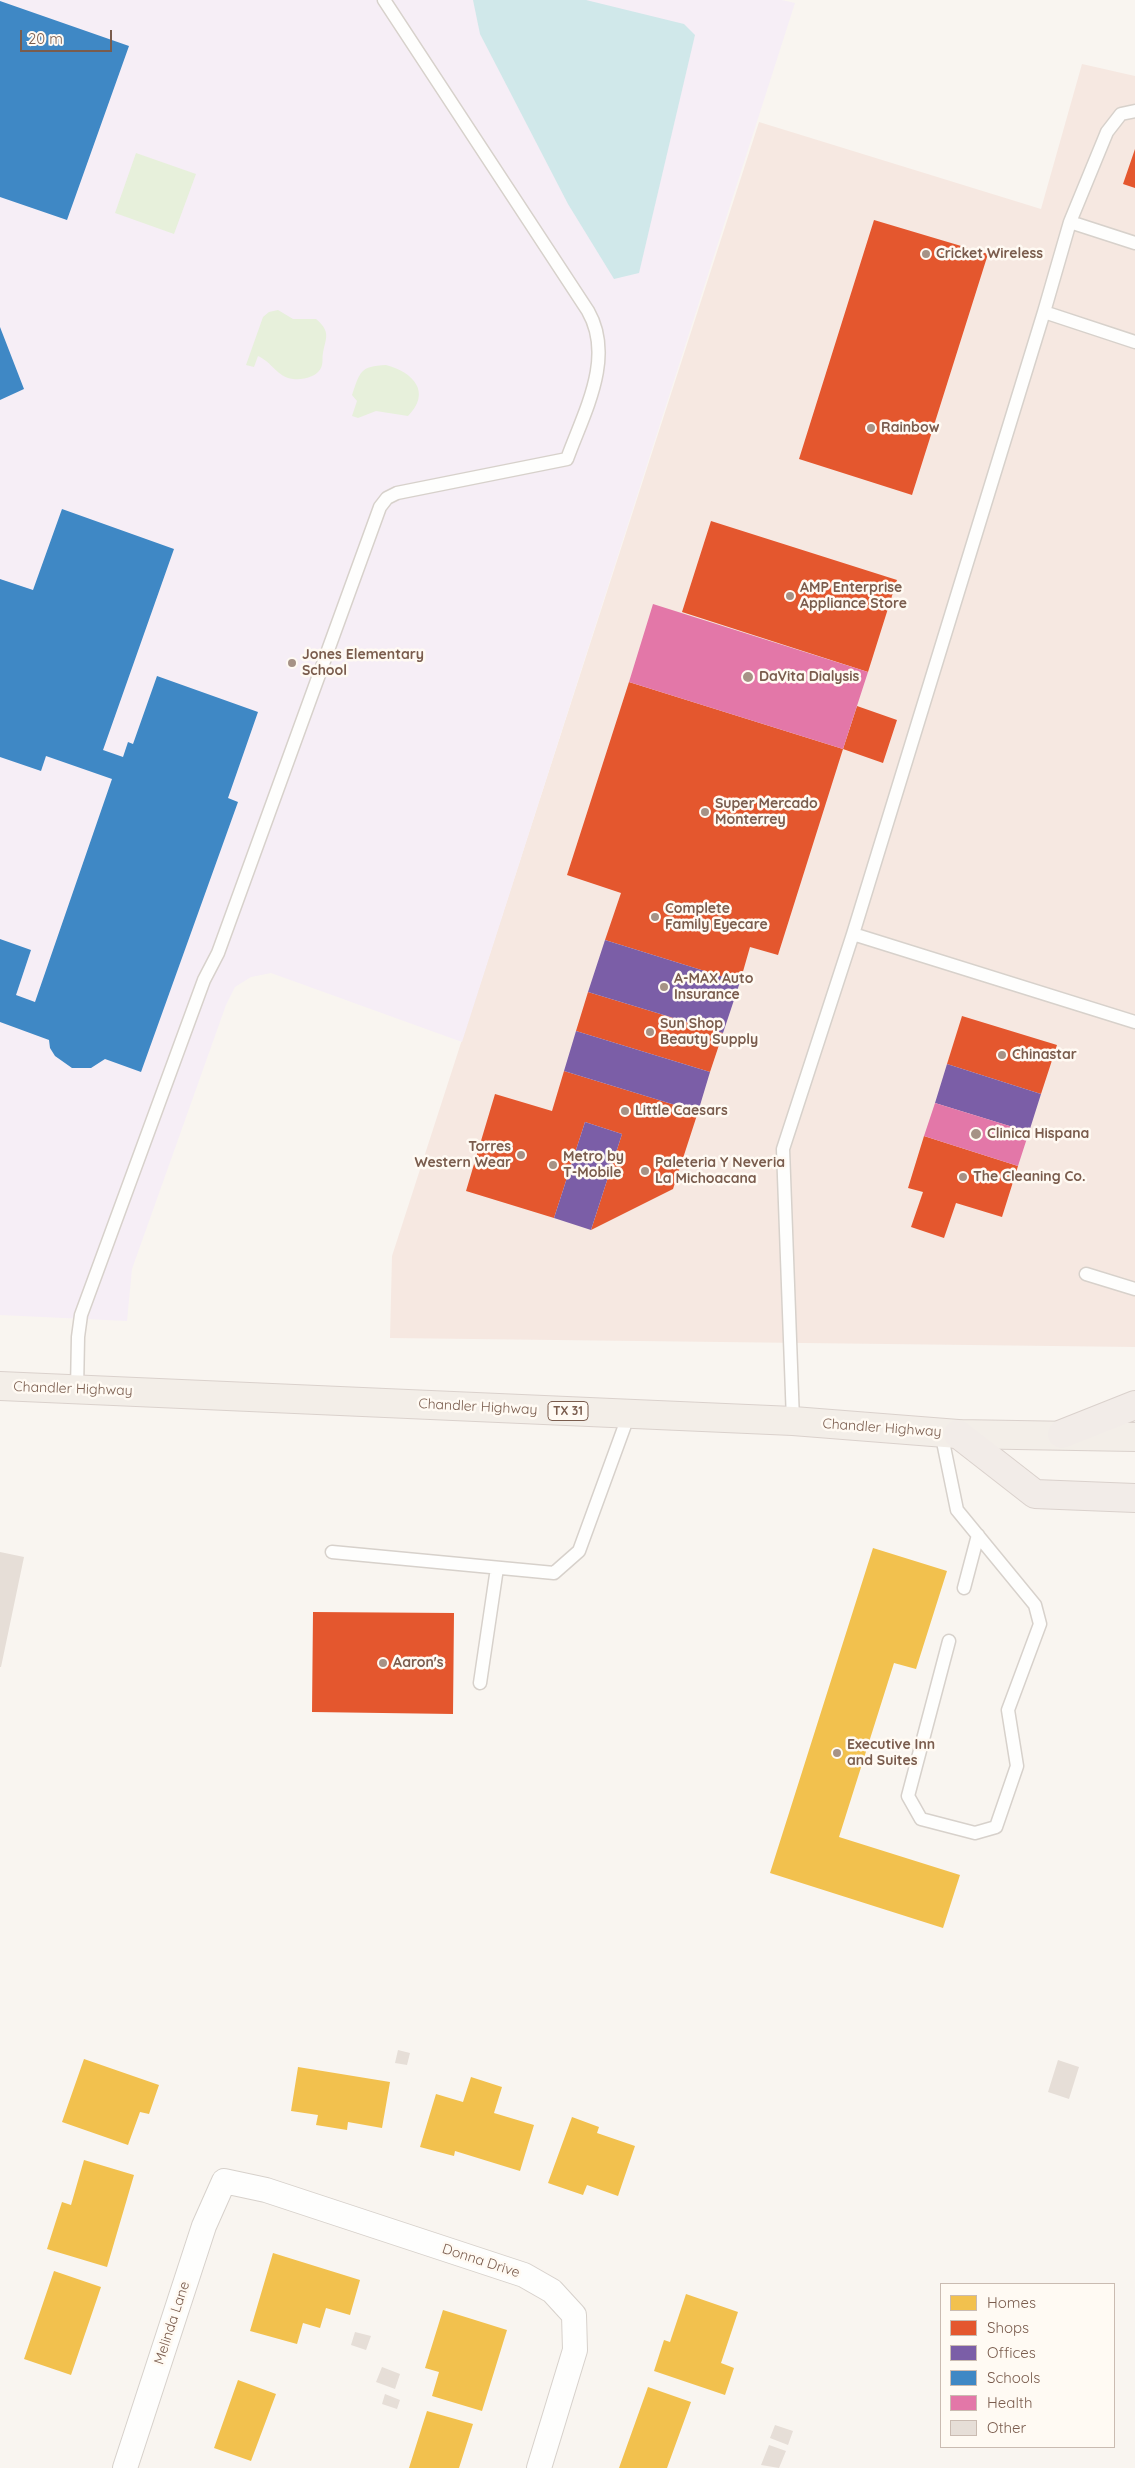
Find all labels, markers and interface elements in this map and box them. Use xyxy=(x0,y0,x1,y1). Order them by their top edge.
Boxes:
scale bar xyxy=(22,20,115,52)
text: 20 m xyxy=(28,29,63,48)
place label: Cricket Wireless xyxy=(936,246,1043,262)
marker: Cricket Wireless xyxy=(920,248,932,260)
place label: Rainbow xyxy=(881,420,939,436)
marker: Rainbow xyxy=(865,422,877,434)
place label: AMP Enterprise Appliance Store xyxy=(800,580,907,612)
marker: AMP Enterprise Appliance Store xyxy=(784,590,796,602)
place label: Jones Elementary School xyxy=(302,647,424,680)
marker: Jones Elementary School xyxy=(286,657,298,669)
place label: DaVita Dialysis xyxy=(759,669,859,685)
marker: DaVita Dialysis xyxy=(741,670,755,684)
place label: Super Mercado Monterrey xyxy=(715,796,818,829)
marker: Super Mercado Monterrey xyxy=(699,806,711,818)
place label: Complete Family Eyecare xyxy=(665,901,768,934)
marker: Complete Family Eyecare xyxy=(649,911,661,923)
place label: A-MAX Auto Insurance xyxy=(674,971,753,1004)
marker: A-MAX Auto Insurance xyxy=(658,981,670,993)
place label: Sun Shop Beauty Supply xyxy=(660,1016,758,1048)
marker: Sun Shop Beauty Supply xyxy=(644,1026,656,1038)
place label: Chinastar xyxy=(1012,1047,1077,1063)
marker: Chinastar xyxy=(996,1049,1008,1061)
place label: Little Caesars xyxy=(635,1103,728,1119)
marker: Little Caesars xyxy=(619,1105,631,1117)
place label: Clinica Hispana xyxy=(987,1126,1089,1142)
marker: Clinica Hispana xyxy=(969,1127,983,1141)
place label: Torres Western Wear xyxy=(415,1139,511,1172)
marker: Torres Western Wear xyxy=(515,1149,527,1161)
place label: Metro by T-Mobile xyxy=(563,1149,624,1182)
place label: Paleteria Y Neveria La Michoacana xyxy=(655,1155,785,1188)
marker: Metro by T-Mobile xyxy=(547,1159,559,1171)
marker: Paleteria Y Neveria La Michoacana xyxy=(639,1165,651,1177)
place label: The Cleaning Co. xyxy=(973,1169,1086,1185)
marker: The Cleaning Co. xyxy=(957,1171,969,1183)
street label: Chandler Highway xyxy=(13,1379,133,1399)
street label: Chandler Highway xyxy=(418,1395,538,1419)
road number: TX 31 xyxy=(548,1402,588,1420)
street label: Chandler Highway xyxy=(822,1415,942,1441)
place label: Aaron's xyxy=(393,1655,444,1671)
marker: Aaron's xyxy=(377,1657,389,1669)
place label: Executive Inn and Suites xyxy=(847,1737,935,1770)
marker: Executive Inn and Suites xyxy=(831,1747,843,1759)
street label: Donna Drive xyxy=(440,2241,522,2281)
street label: Melinda Lane xyxy=(151,2279,193,2367)
legend xyxy=(940,2283,1115,2448)
text: Homes xyxy=(987,2293,1036,2312)
text: Shops xyxy=(987,2318,1029,2337)
text: Offices xyxy=(987,2343,1036,2362)
text: Schools xyxy=(987,2368,1040,2387)
text: Health xyxy=(987,2393,1032,2412)
text: Other xyxy=(987,2418,1026,2437)

